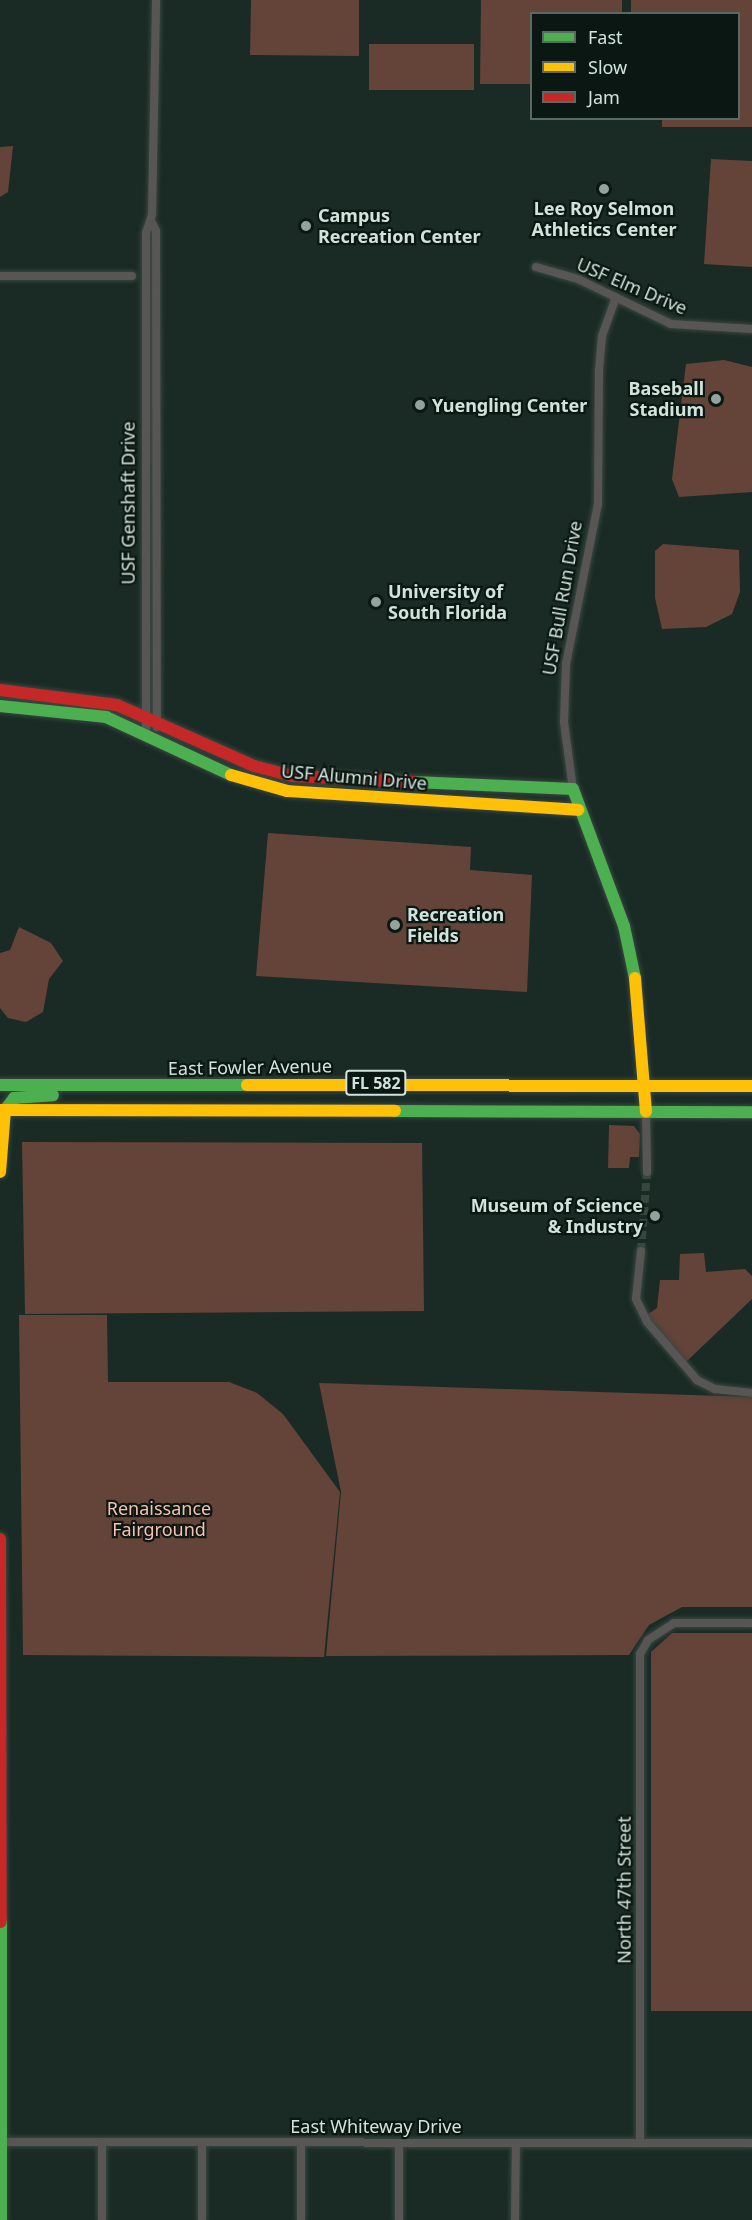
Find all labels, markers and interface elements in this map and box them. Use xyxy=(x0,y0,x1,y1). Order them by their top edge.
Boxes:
legend xyxy=(530,12,740,120)
text: Fast xyxy=(588,25,623,49)
text: Slow xyxy=(588,55,627,79)
text: Jam xyxy=(588,85,620,109)
marker: Lee Roy Selmon Athletics Center xyxy=(597,182,611,196)
place label: Lee Roy Selmon Athletics Center xyxy=(532,198,676,240)
place label: Campus Recreation Center xyxy=(318,205,480,248)
marker: Campus Recreation Center xyxy=(299,219,313,233)
street label: USF Elm Drive xyxy=(574,253,690,319)
place label: Baseball Stadium xyxy=(629,378,704,420)
marker: Baseball Stadium xyxy=(709,392,723,406)
place label: Yuengling Center xyxy=(432,394,587,416)
marker: Yuengling Center xyxy=(413,398,427,412)
street label: USF Genshaft Drive xyxy=(117,421,139,585)
street label: USF Bull Run Drive xyxy=(538,519,586,677)
place label: University of South Florida xyxy=(388,581,507,624)
marker: University of South Florida xyxy=(369,595,383,609)
street label: USF Alumni Drive xyxy=(280,760,428,794)
place label: Recreation Fields xyxy=(407,904,504,946)
marker: Recreation Fields xyxy=(388,918,402,932)
street label: East Fowler Avenue xyxy=(168,1055,332,1079)
road number: FL 582 xyxy=(344,1070,407,1096)
place label: Museum of Science & Industry xyxy=(471,1195,643,1238)
marker: Museum of Science & Industry xyxy=(648,1209,662,1223)
park label: Renaissance Fairground xyxy=(107,1498,211,1540)
street label: North 47th Street xyxy=(613,1816,635,1964)
street label: East Whiteway Drive xyxy=(290,2115,462,2137)

